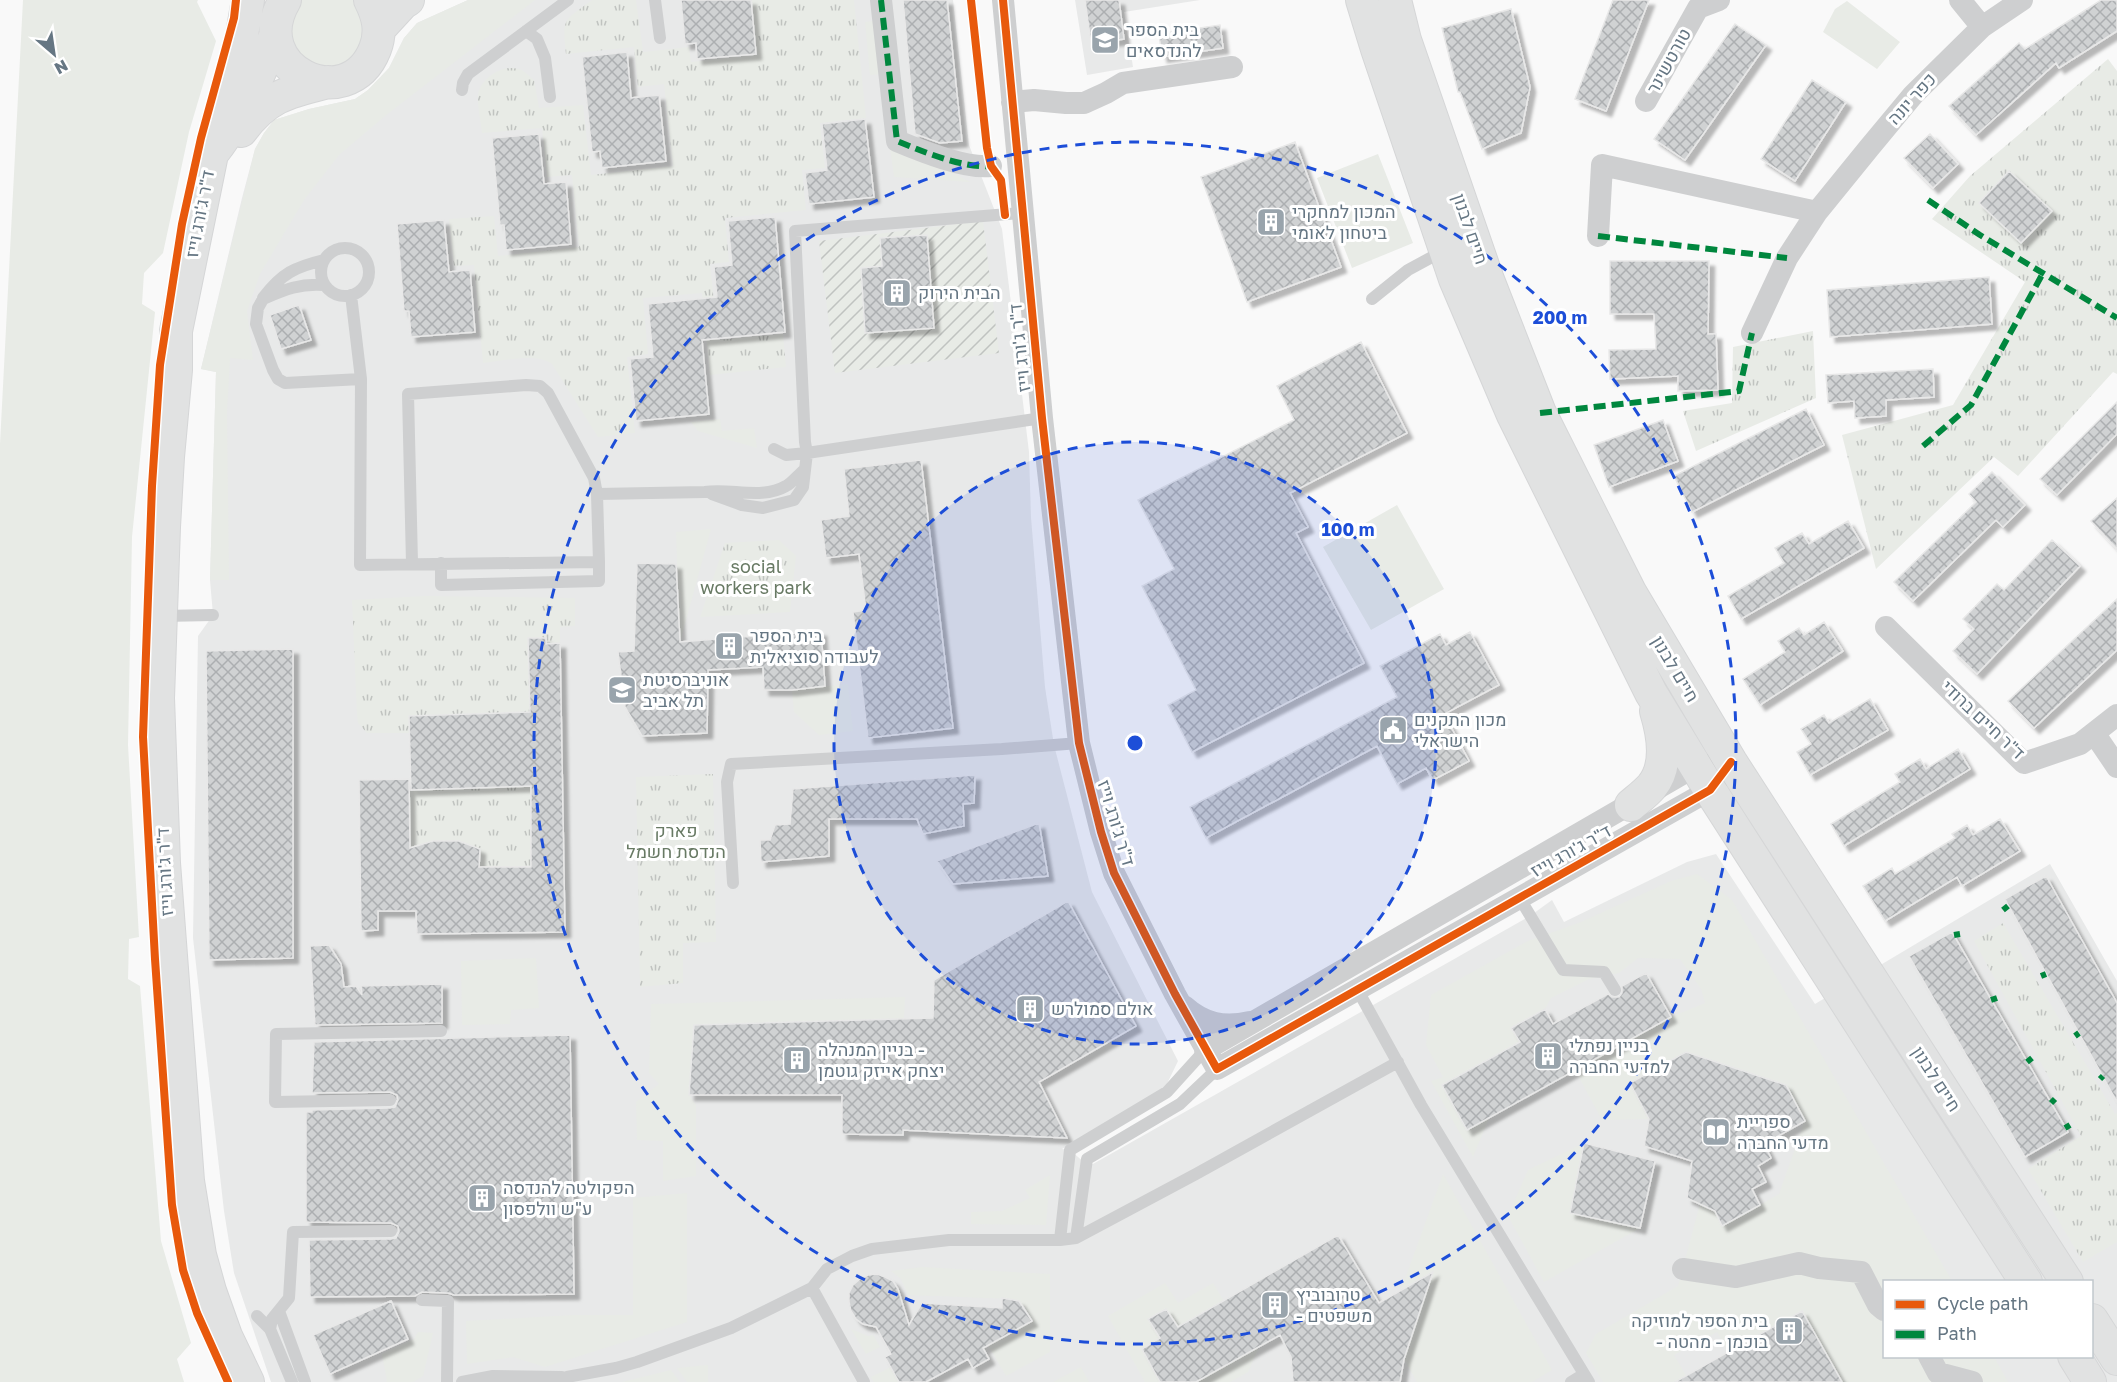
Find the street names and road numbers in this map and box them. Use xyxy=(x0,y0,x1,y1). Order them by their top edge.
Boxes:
street label: טורטשינר xyxy=(1641,24,1695,97)
street label: כפר יונה xyxy=(1882,68,1940,129)
street label: ד"ר ג'ורג וייז xyxy=(180,168,218,259)
street label: חיים לבנון xyxy=(1449,190,1493,267)
street label: ד"ר ג'ורג וייז xyxy=(1003,303,1035,393)
street label: חיים לבנון xyxy=(1648,631,1704,706)
street label: ד"ר חיים ברודי xyxy=(1937,675,2030,763)
street label: ד"ר ג'ורג וייז xyxy=(1093,777,1140,868)
street label: ד"ר ג'ורג וייז xyxy=(1526,819,1615,881)
street label: ד"ר ג'ורג וייז xyxy=(151,827,177,917)
street label: חיים לבנון xyxy=(1908,1042,1966,1115)

